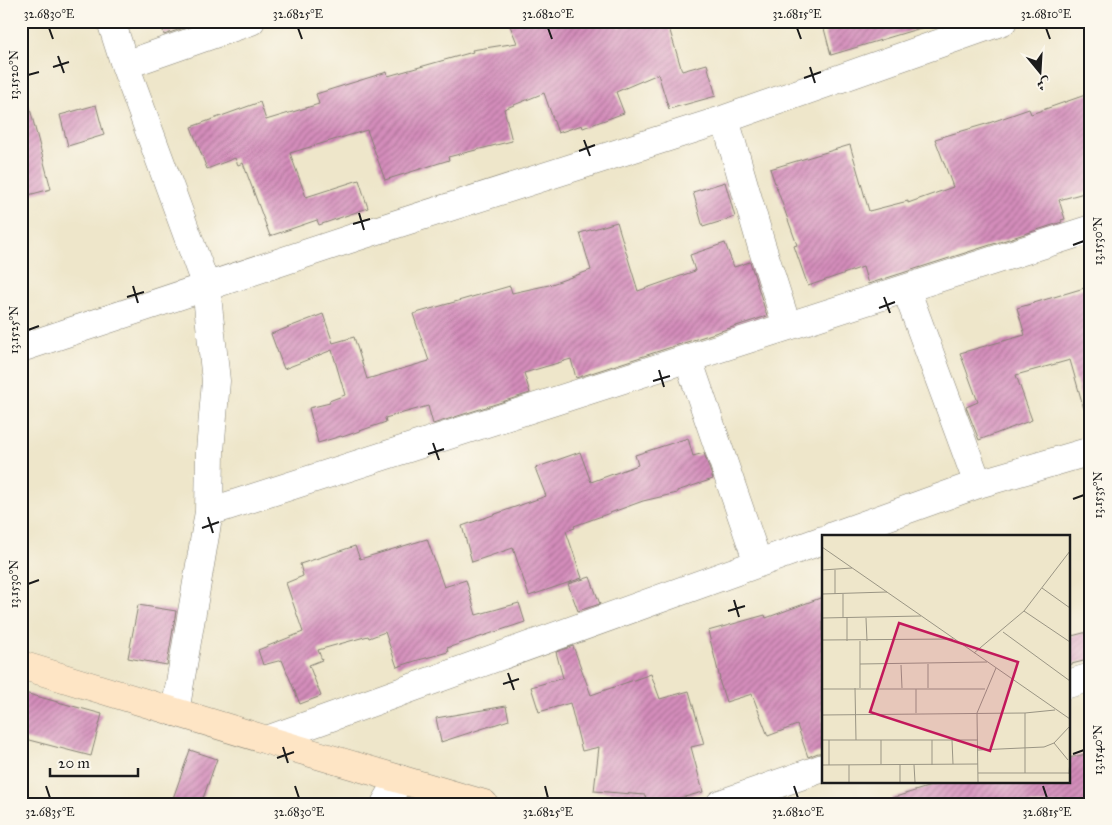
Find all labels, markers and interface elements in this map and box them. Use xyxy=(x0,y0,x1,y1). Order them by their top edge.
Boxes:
text: 32.6830°E xyxy=(24,7,75,21)
text: 32.6825°E xyxy=(273,7,324,21)
text: 32.6820°E xyxy=(522,7,574,21)
text: 32.6815°E xyxy=(772,7,822,21)
text: 32.6810°E xyxy=(1021,7,1072,21)
north arrow xyxy=(1014,48,1064,98)
text: 13.1520°N xyxy=(7,50,21,100)
text: ش xyxy=(1035,74,1053,94)
text: 13.1530°N xyxy=(1091,217,1105,265)
text: 13.1525°N xyxy=(7,306,21,354)
text: 13.1535°N xyxy=(1091,471,1105,519)
inset map xyxy=(822,535,1070,782)
text: 13.1530°N xyxy=(7,560,21,608)
text: 13.1540°N xyxy=(1091,725,1105,775)
scale bar xyxy=(50,745,138,777)
text: 20 m xyxy=(58,754,90,772)
text: 32.6835°E xyxy=(25,805,75,819)
text: 32.6830°E xyxy=(274,805,325,819)
text: 32.6825°E xyxy=(523,805,574,819)
text: 32.6820°E xyxy=(772,805,824,819)
text: 32.6815°E xyxy=(1022,805,1072,819)

